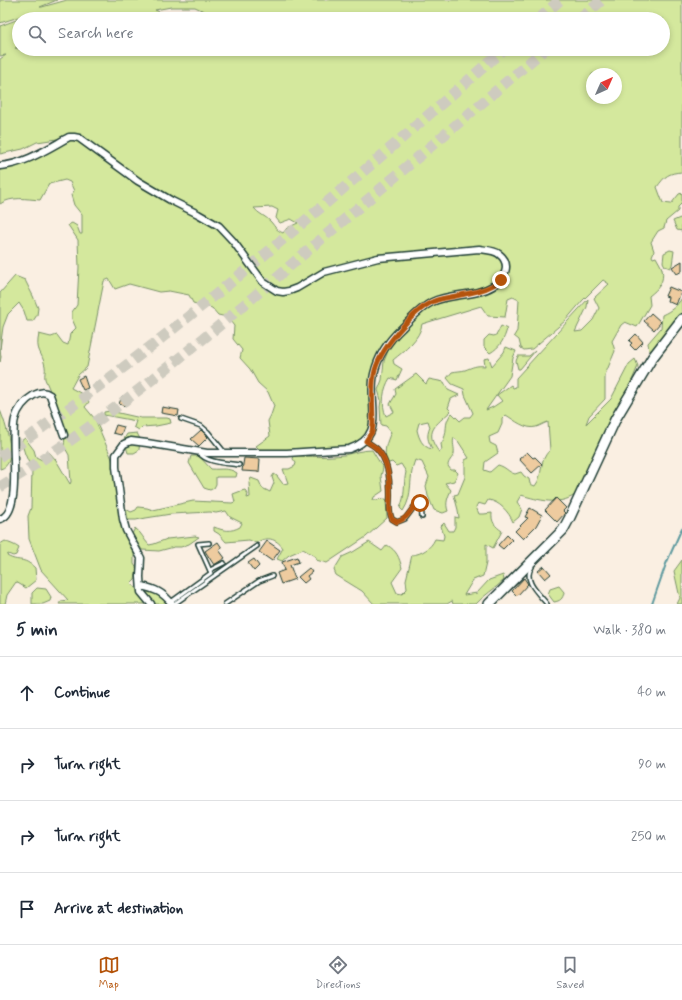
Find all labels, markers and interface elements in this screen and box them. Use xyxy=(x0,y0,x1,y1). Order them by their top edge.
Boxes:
search box xyxy=(12,12,670,56)
icon: search xyxy=(26,23,48,45)
text: Search here xyxy=(58,24,134,44)
north arrow xyxy=(586,68,622,104)
route end xyxy=(492,271,510,289)
route start xyxy=(411,494,429,512)
text: 5 min xyxy=(16,619,58,641)
text: Walk · 380 m xyxy=(593,622,666,639)
icon: ahead xyxy=(16,682,38,704)
text: Continue xyxy=(54,683,110,703)
text: 40 m xyxy=(637,684,666,701)
icon: right xyxy=(16,754,38,776)
text: Turn right xyxy=(54,755,121,775)
text: 90 m xyxy=(638,756,666,773)
icon: right xyxy=(16,826,38,848)
text: Turn right xyxy=(54,827,121,847)
text: 250 m xyxy=(631,828,666,845)
icon: arrive xyxy=(16,898,38,920)
text: Arrive at destination xyxy=(54,899,183,919)
tab: Map xyxy=(98,954,120,992)
tab: Directions xyxy=(315,954,361,992)
tab: Saved xyxy=(556,954,584,992)

